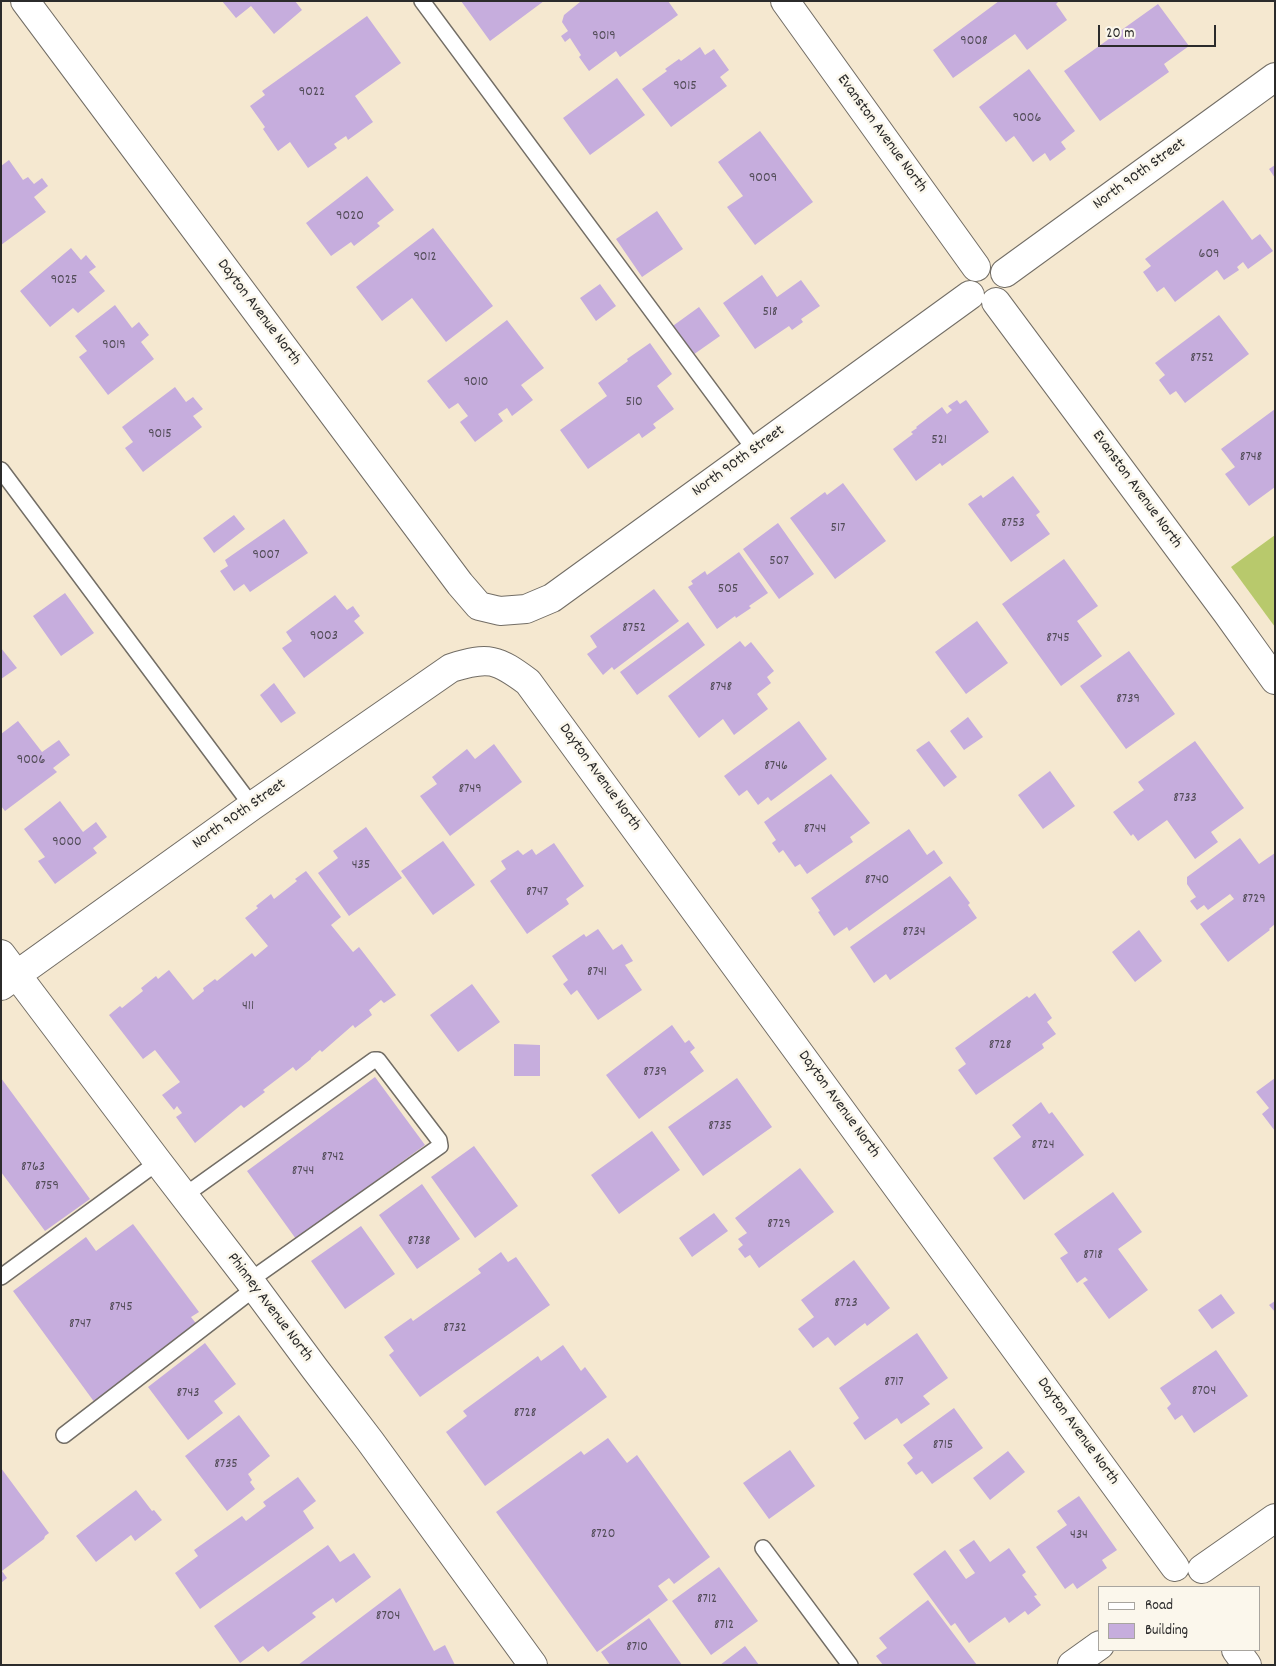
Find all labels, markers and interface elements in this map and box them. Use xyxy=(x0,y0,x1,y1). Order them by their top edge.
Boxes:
scale bar xyxy=(1101,15,1218,47)
text: 20 m xyxy=(1106,23,1134,45)
house number: 9019 xyxy=(592,29,616,45)
house number: 9008 xyxy=(960,34,988,50)
street label: Evanston Avenue North xyxy=(832,71,930,197)
house number: 9015 xyxy=(673,79,697,95)
house number: 9022 xyxy=(299,85,325,101)
house number: 9006 xyxy=(1013,111,1041,127)
street label: North 90th Street xyxy=(1090,135,1190,215)
house number: 9009 xyxy=(749,171,777,187)
house number: 9020 xyxy=(336,209,364,225)
house number: 609 xyxy=(1199,247,1219,263)
house number: 9012 xyxy=(413,250,437,266)
street label: Dayton Avenue North xyxy=(212,256,304,370)
house number: 9025 xyxy=(51,273,77,289)
house number: 518 xyxy=(762,305,778,321)
house number: 9019 xyxy=(102,338,126,354)
house number: 8752 xyxy=(1190,351,1214,367)
house number: 9010 xyxy=(464,375,488,391)
house number: 510 xyxy=(625,395,643,411)
street label: North 90th Street xyxy=(689,422,789,502)
house number: 9015 xyxy=(148,427,172,443)
street label: Evanston Avenue North xyxy=(1087,427,1185,553)
house number: 521 xyxy=(931,433,947,449)
house number: 8748 xyxy=(1240,450,1262,466)
house number: 8753 xyxy=(1001,516,1025,532)
house number: 517 xyxy=(831,521,845,537)
house number: 9007 xyxy=(252,548,280,564)
house number: 507 xyxy=(769,554,789,570)
house number: 505 xyxy=(718,582,738,598)
house number: 8752 xyxy=(622,621,646,637)
house number: 9003 xyxy=(310,629,338,645)
house number: 8745 xyxy=(1046,631,1070,647)
house number: 8748 xyxy=(710,680,732,696)
house number: 8739 xyxy=(1116,692,1140,708)
street label: Dayton Avenue North xyxy=(554,721,644,835)
house number: 9006 xyxy=(17,753,45,769)
house number: 8746 xyxy=(764,759,788,775)
street label: North 90th Street xyxy=(190,776,290,854)
house number: 8749 xyxy=(458,782,482,798)
house number: 8733 xyxy=(1173,791,1197,807)
house number: 8744 xyxy=(804,822,826,838)
house number: 9000 xyxy=(52,835,82,851)
house number: 435 xyxy=(352,858,370,874)
house number: 8740 xyxy=(865,873,889,889)
house number: 8747 xyxy=(526,885,548,901)
house number: 8729 xyxy=(1242,892,1266,908)
house number: 8734 xyxy=(902,925,926,941)
house number: 8741 xyxy=(587,965,607,981)
house number: 411 xyxy=(242,999,254,1015)
house number: 8728 xyxy=(989,1038,1011,1054)
street label: Dayton Avenue North xyxy=(793,1048,883,1162)
house number: 8739 xyxy=(643,1065,667,1081)
house number: 8735 xyxy=(708,1119,732,1135)
house number: 8724 xyxy=(1032,1138,1054,1154)
house number: 8742 xyxy=(322,1150,344,1166)
house number: 8763 xyxy=(21,1160,45,1176)
house number: 8744 xyxy=(292,1164,314,1180)
house number: 8759 xyxy=(35,1179,59,1195)
house number: 8729 xyxy=(767,1217,791,1233)
house number: 8738 xyxy=(408,1234,430,1250)
house number: 8718 xyxy=(1083,1248,1103,1264)
street label: Phinney Avenue North xyxy=(222,1250,316,1366)
house number: 8723 xyxy=(834,1296,858,1312)
house number: 8745 xyxy=(109,1300,133,1316)
house number: 8747 xyxy=(69,1317,91,1333)
house number: 8732 xyxy=(443,1321,467,1337)
house number: 8717 xyxy=(884,1375,904,1391)
street label: Dayton Avenue North xyxy=(1032,1375,1122,1489)
house number: 8704 xyxy=(1192,1384,1216,1400)
house number: 8743 xyxy=(176,1386,200,1402)
house number: 8728 xyxy=(514,1406,536,1422)
house number: 8715 xyxy=(933,1438,953,1454)
house number: 8735 xyxy=(214,1457,238,1473)
house number: 8720 xyxy=(591,1527,615,1543)
house number: 434 xyxy=(1070,1528,1088,1544)
legend xyxy=(1098,1586,1261,1651)
house number: 8712 xyxy=(697,1592,717,1608)
text: Road xyxy=(1145,1595,1173,1617)
house number: 8704 xyxy=(376,1609,400,1625)
house number: 8712 xyxy=(714,1618,734,1634)
text: Building xyxy=(1145,1620,1188,1642)
house number: 8710 xyxy=(626,1640,648,1656)

